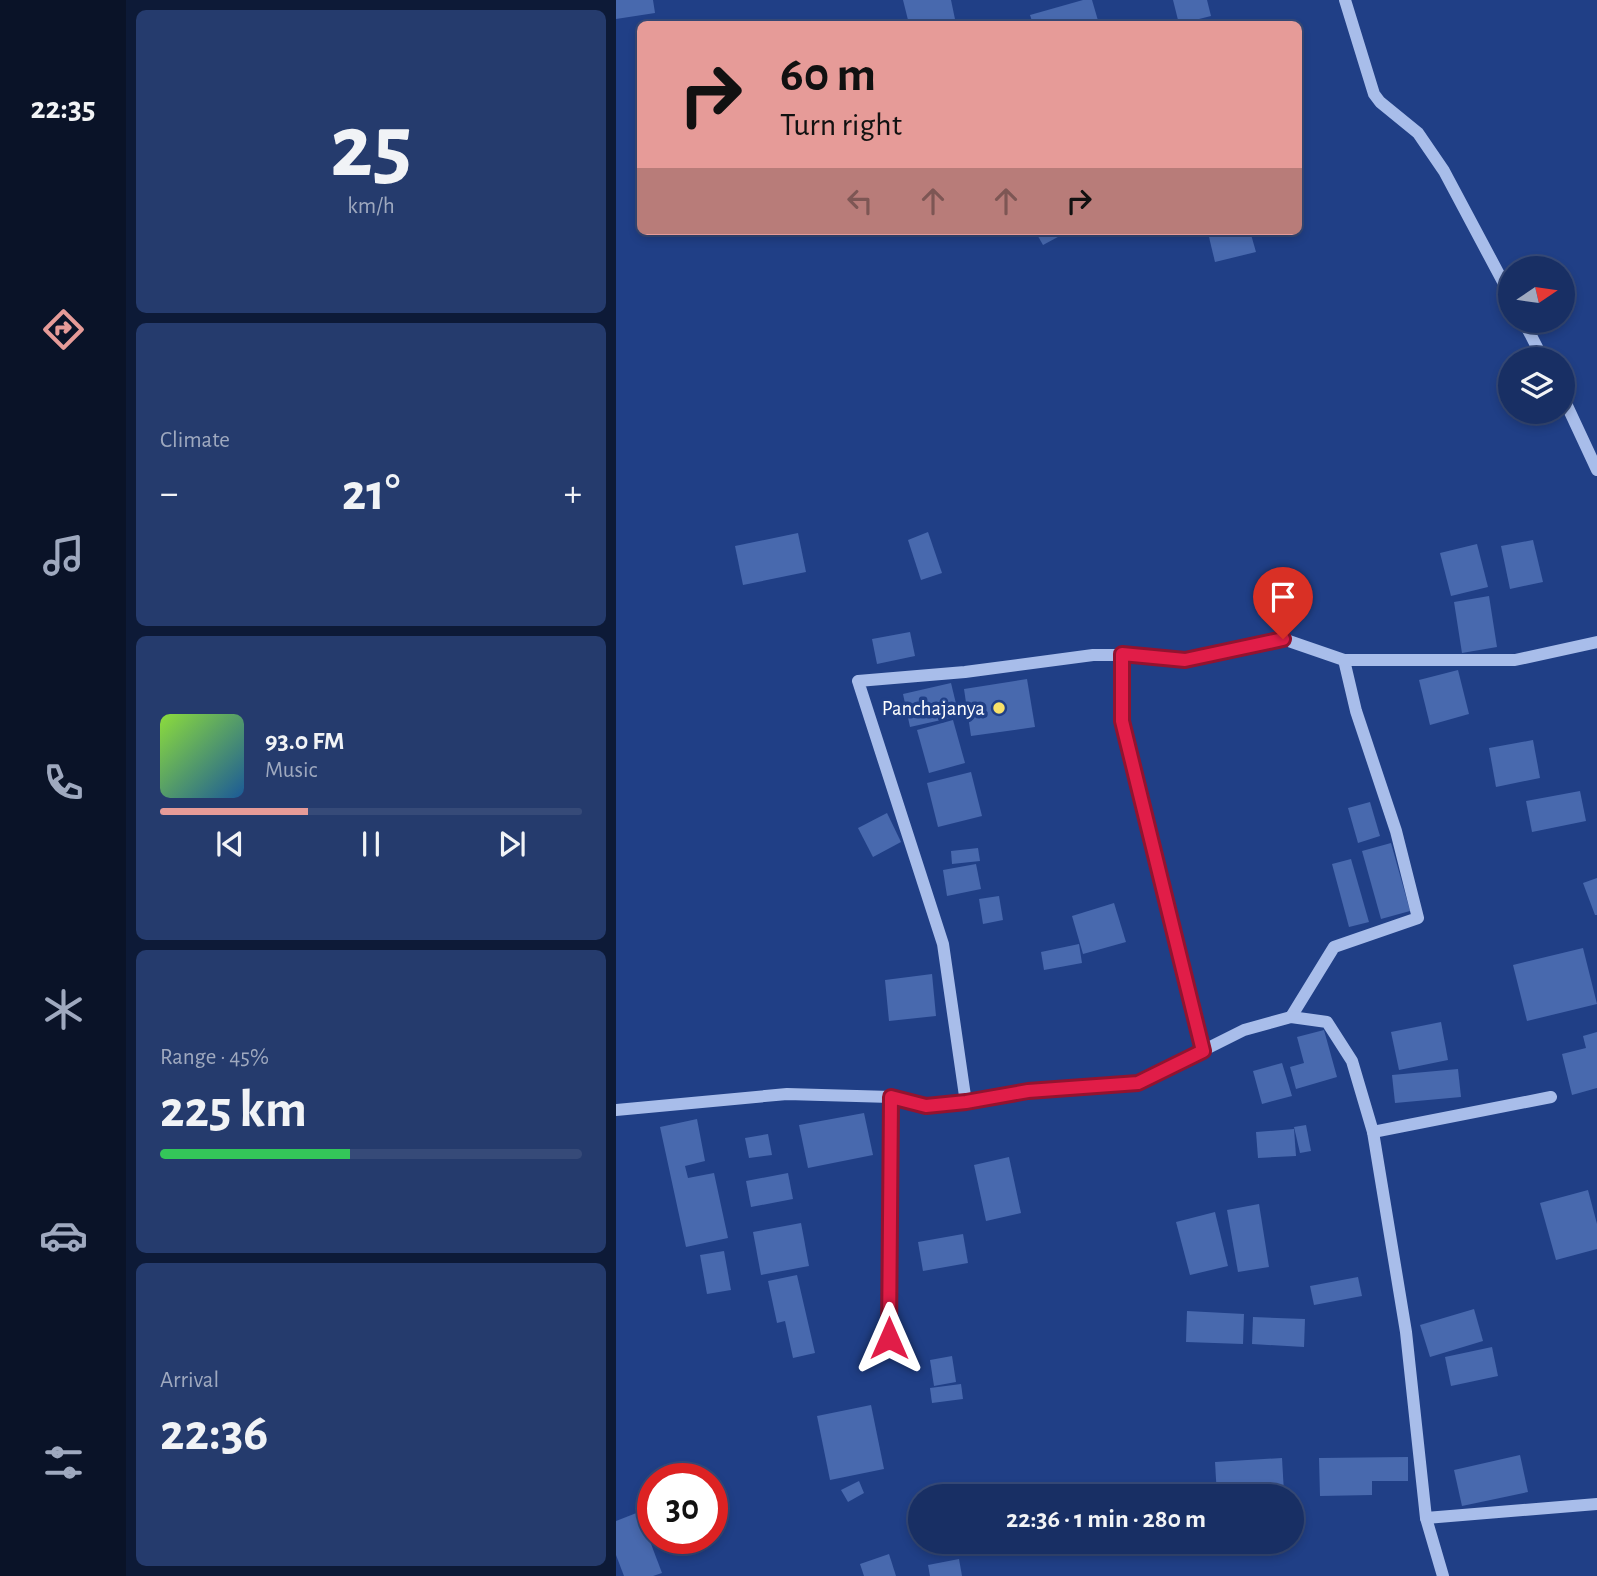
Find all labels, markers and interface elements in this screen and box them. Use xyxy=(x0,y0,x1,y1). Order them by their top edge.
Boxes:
icon: right xyxy=(665,49,756,140)
text: 60 m xyxy=(780,51,876,100)
text: 22:35 xyxy=(30,92,96,124)
text: 25 xyxy=(330,102,412,193)
text: Turn right xyxy=(780,109,902,141)
icon: left xyxy=(841,182,879,220)
icon: ahead xyxy=(914,182,952,220)
icon: ahead xyxy=(987,182,1025,220)
icon: right xyxy=(1060,182,1098,220)
text: km/h xyxy=(347,195,395,218)
north arrow xyxy=(1498,256,1575,332)
map controls xyxy=(1498,256,1575,424)
icon: directions xyxy=(39,305,88,354)
button: layers xyxy=(1498,347,1575,424)
text: Climate xyxy=(160,429,230,452)
text: 21° xyxy=(342,467,400,519)
text: − xyxy=(160,475,178,513)
text: + xyxy=(564,475,582,513)
icon: music xyxy=(39,531,88,580)
pin xyxy=(1253,567,1313,639)
icon: arrive xyxy=(1264,578,1302,616)
place label: Panchajanya xyxy=(882,698,985,719)
marker: Panchajanya xyxy=(991,700,1007,716)
text: 93.0 FM xyxy=(265,728,345,754)
icon: phone xyxy=(39,758,88,807)
text: Music xyxy=(265,759,317,782)
icon: previous xyxy=(211,825,249,863)
icon: pause xyxy=(352,825,390,863)
icon: next xyxy=(493,825,531,863)
icon: climate xyxy=(39,985,88,1034)
text: Range · 45% xyxy=(160,1046,269,1069)
text: 225 km xyxy=(160,1084,307,1136)
icon: car xyxy=(39,1211,88,1260)
position arrow xyxy=(852,1301,926,1375)
text: Arrival xyxy=(160,1369,219,1392)
text: 22:36 xyxy=(160,1407,268,1459)
icon: filters xyxy=(39,1438,88,1487)
speed limit sign: 30 xyxy=(637,1463,728,1554)
text: 22:36 · 1 min · 280 m xyxy=(1006,1506,1206,1532)

